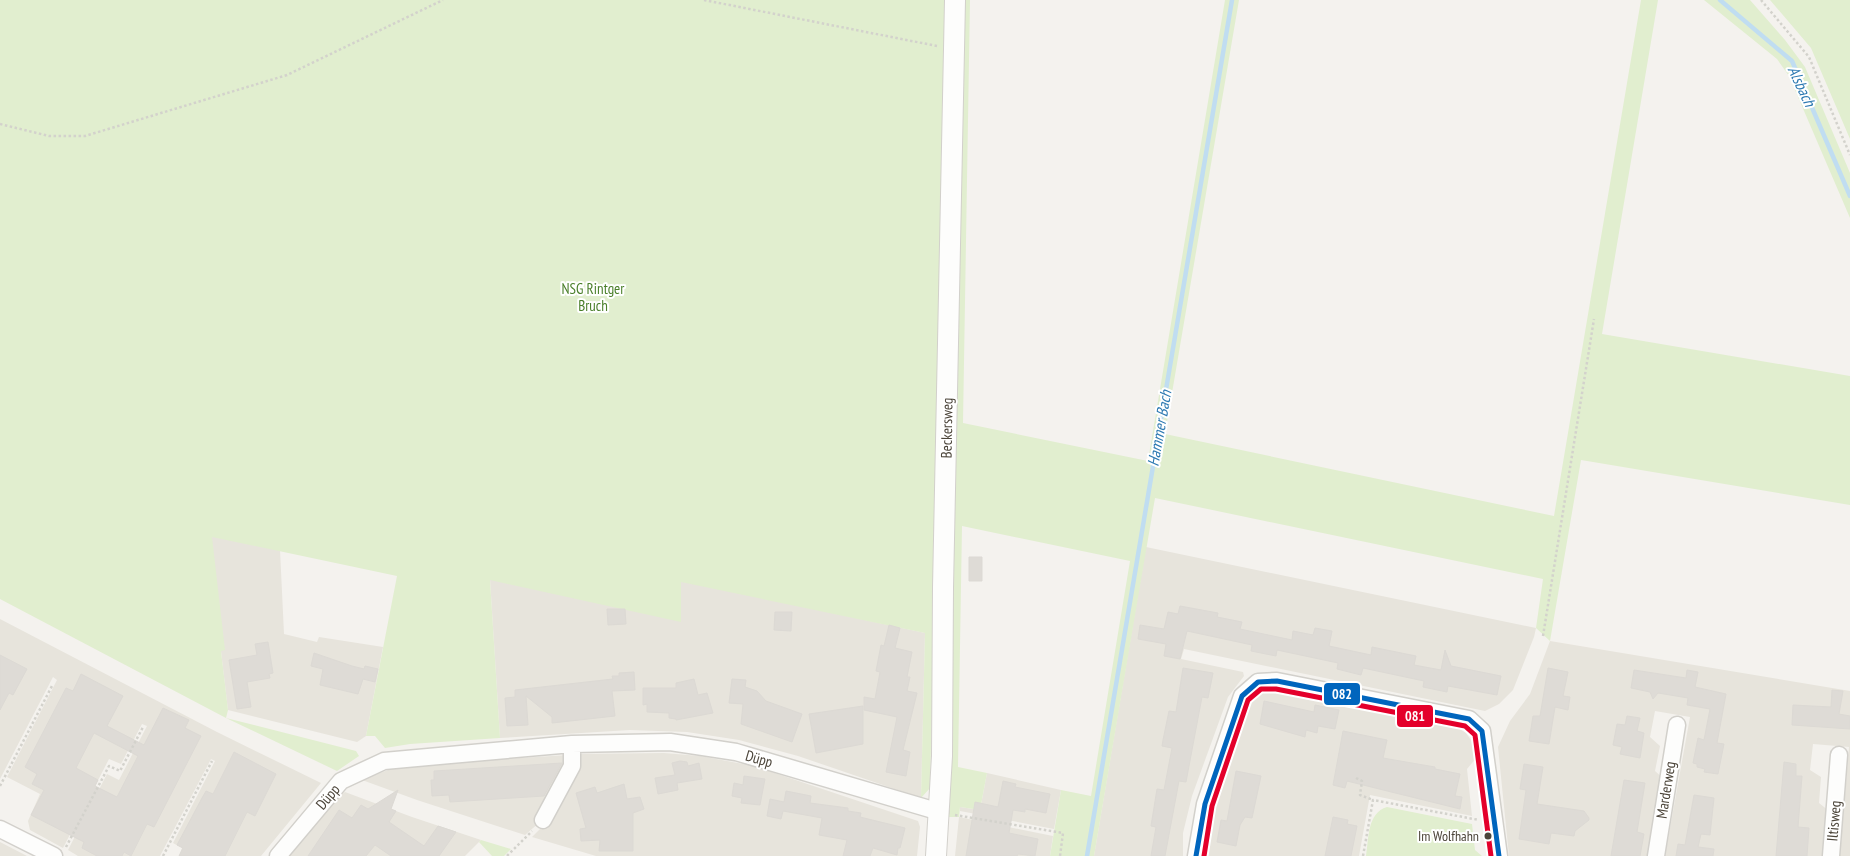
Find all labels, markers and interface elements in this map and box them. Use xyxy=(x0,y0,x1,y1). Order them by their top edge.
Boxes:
water label: Alsbach xyxy=(1784,62,1821,110)
park label: NSG Rintger Bruch xyxy=(562,279,625,315)
water label: Hammer Bach xyxy=(1142,387,1176,468)
street label: Beckersweg xyxy=(936,397,957,459)
line badge: 082 xyxy=(1323,682,1361,706)
text: 082 xyxy=(1332,685,1352,703)
line badge: 081 xyxy=(1396,704,1434,728)
text: 081 xyxy=(1405,707,1425,725)
street label: Düpp xyxy=(743,746,775,771)
street label: Marderweg xyxy=(1652,760,1679,820)
street label: Düpp xyxy=(312,780,344,813)
street label: Iltisweg xyxy=(1822,800,1845,842)
place label: Im Wolfhahn xyxy=(1418,827,1479,845)
marker: Im Wolfhahn xyxy=(1483,831,1493,841)

